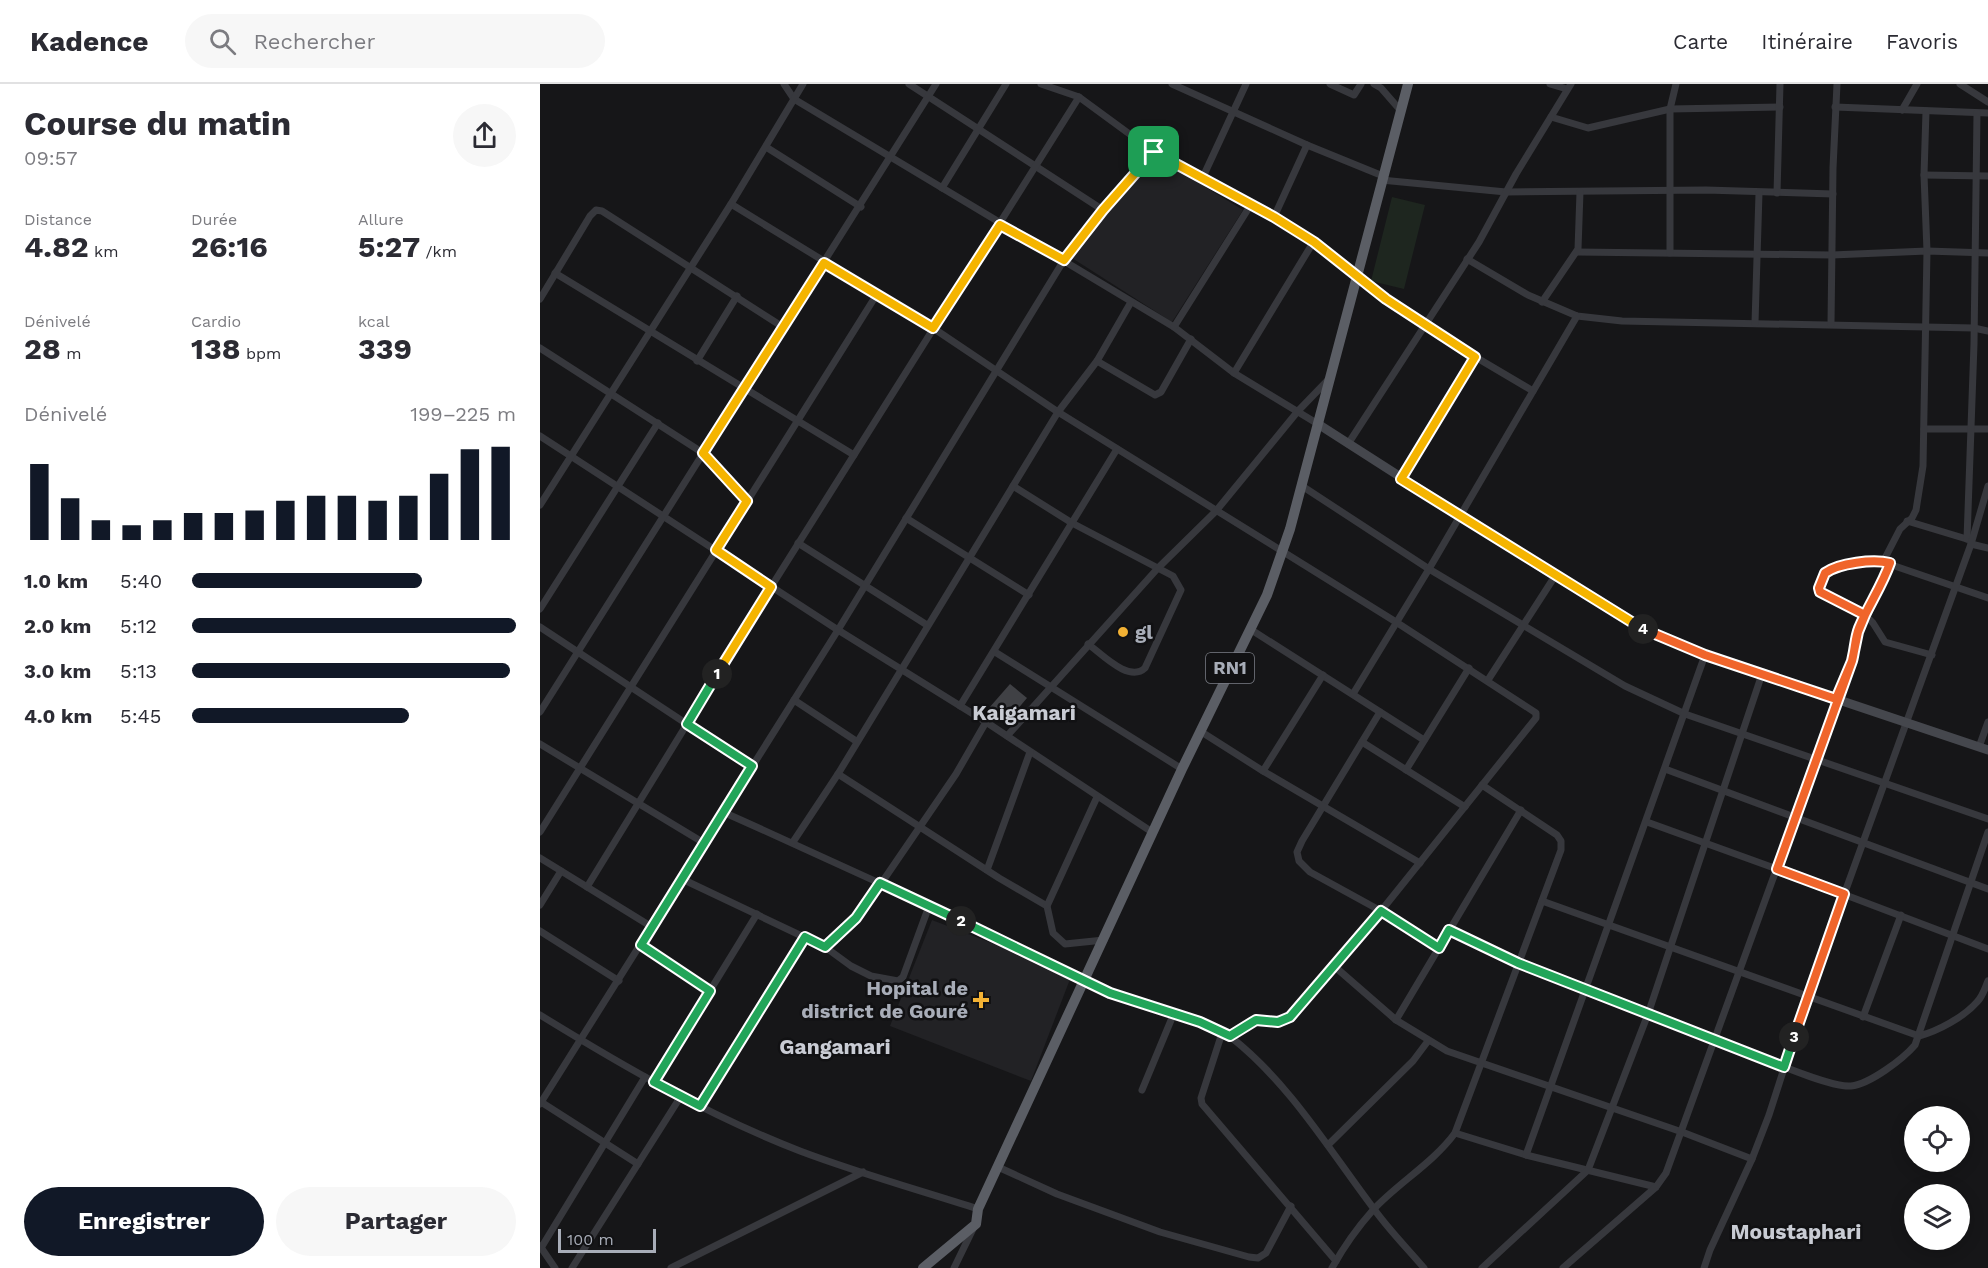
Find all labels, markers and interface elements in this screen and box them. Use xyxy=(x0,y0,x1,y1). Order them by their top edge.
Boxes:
search box xyxy=(185,14,605,68)
text: Kadence xyxy=(30,25,149,58)
icon: search xyxy=(206,25,239,58)
text: Rechercher xyxy=(254,29,375,54)
text: Carte xyxy=(1673,29,1728,54)
text: Itinéraire xyxy=(1761,29,1853,54)
text: Favoris xyxy=(1886,29,1958,54)
text: Course du matin xyxy=(24,104,291,143)
button: share xyxy=(453,104,516,167)
pin xyxy=(1128,126,1179,177)
icon: arrive xyxy=(1137,135,1170,168)
text: 09:57 xyxy=(24,146,78,170)
text: Distance xyxy=(24,210,92,229)
text: Durée xyxy=(191,210,237,229)
text: Allure xyxy=(358,210,404,229)
text: 4.82 xyxy=(24,229,89,264)
text: 26:16 xyxy=(191,229,268,264)
text: 5:27 xyxy=(358,229,420,264)
text: km xyxy=(89,242,118,261)
text: /km xyxy=(420,242,457,261)
text: Dénivelé xyxy=(24,312,91,331)
text: Cardio xyxy=(191,312,241,331)
text: kcal xyxy=(358,312,390,331)
text: 28 xyxy=(24,331,61,366)
text: 138 xyxy=(191,331,241,366)
text: 339 xyxy=(358,331,412,366)
text: m xyxy=(61,344,81,363)
text: bpm xyxy=(241,344,281,363)
text: Dénivelé xyxy=(24,402,107,426)
text: 199–225 m xyxy=(410,402,516,426)
text: 1.0 km xyxy=(24,569,88,593)
text: 5:40 xyxy=(120,569,162,593)
text: 2.0 km xyxy=(24,614,91,638)
text: 5:12 xyxy=(120,614,157,638)
pin: 4 xyxy=(1628,614,1658,644)
text: 4 xyxy=(1638,619,1648,638)
place label: gl xyxy=(1135,620,1153,644)
marker: gl xyxy=(1116,625,1130,639)
road number: RN1 xyxy=(1206,653,1254,683)
text: 3.0 km xyxy=(24,659,91,683)
text: 5:13 xyxy=(120,659,157,683)
pin: 1 xyxy=(702,659,732,689)
text: 1 xyxy=(714,664,720,683)
district label: Kaigamari xyxy=(972,700,1076,725)
text: 4.0 km xyxy=(24,704,92,728)
text: 5:45 xyxy=(120,704,161,728)
pin: 2 xyxy=(946,906,976,936)
text: 2 xyxy=(956,911,966,930)
place label: Hopital de district de Gouré xyxy=(801,976,968,1023)
marker: Hopital de district de Gouré xyxy=(972,991,990,1009)
pin: 3 xyxy=(1779,1022,1809,1052)
text: 3 xyxy=(1789,1027,1799,1046)
district label: Gangamari xyxy=(779,1034,891,1059)
map controls xyxy=(1904,1106,1970,1250)
button: locate xyxy=(1904,1106,1970,1172)
button: layers xyxy=(1904,1184,1970,1250)
button: Enregistrer xyxy=(24,1187,264,1256)
button: Partager xyxy=(276,1187,516,1256)
district label: Moustaphari xyxy=(1731,1219,1861,1244)
scale bar xyxy=(558,1226,656,1254)
text: 100 m xyxy=(567,1230,614,1249)

